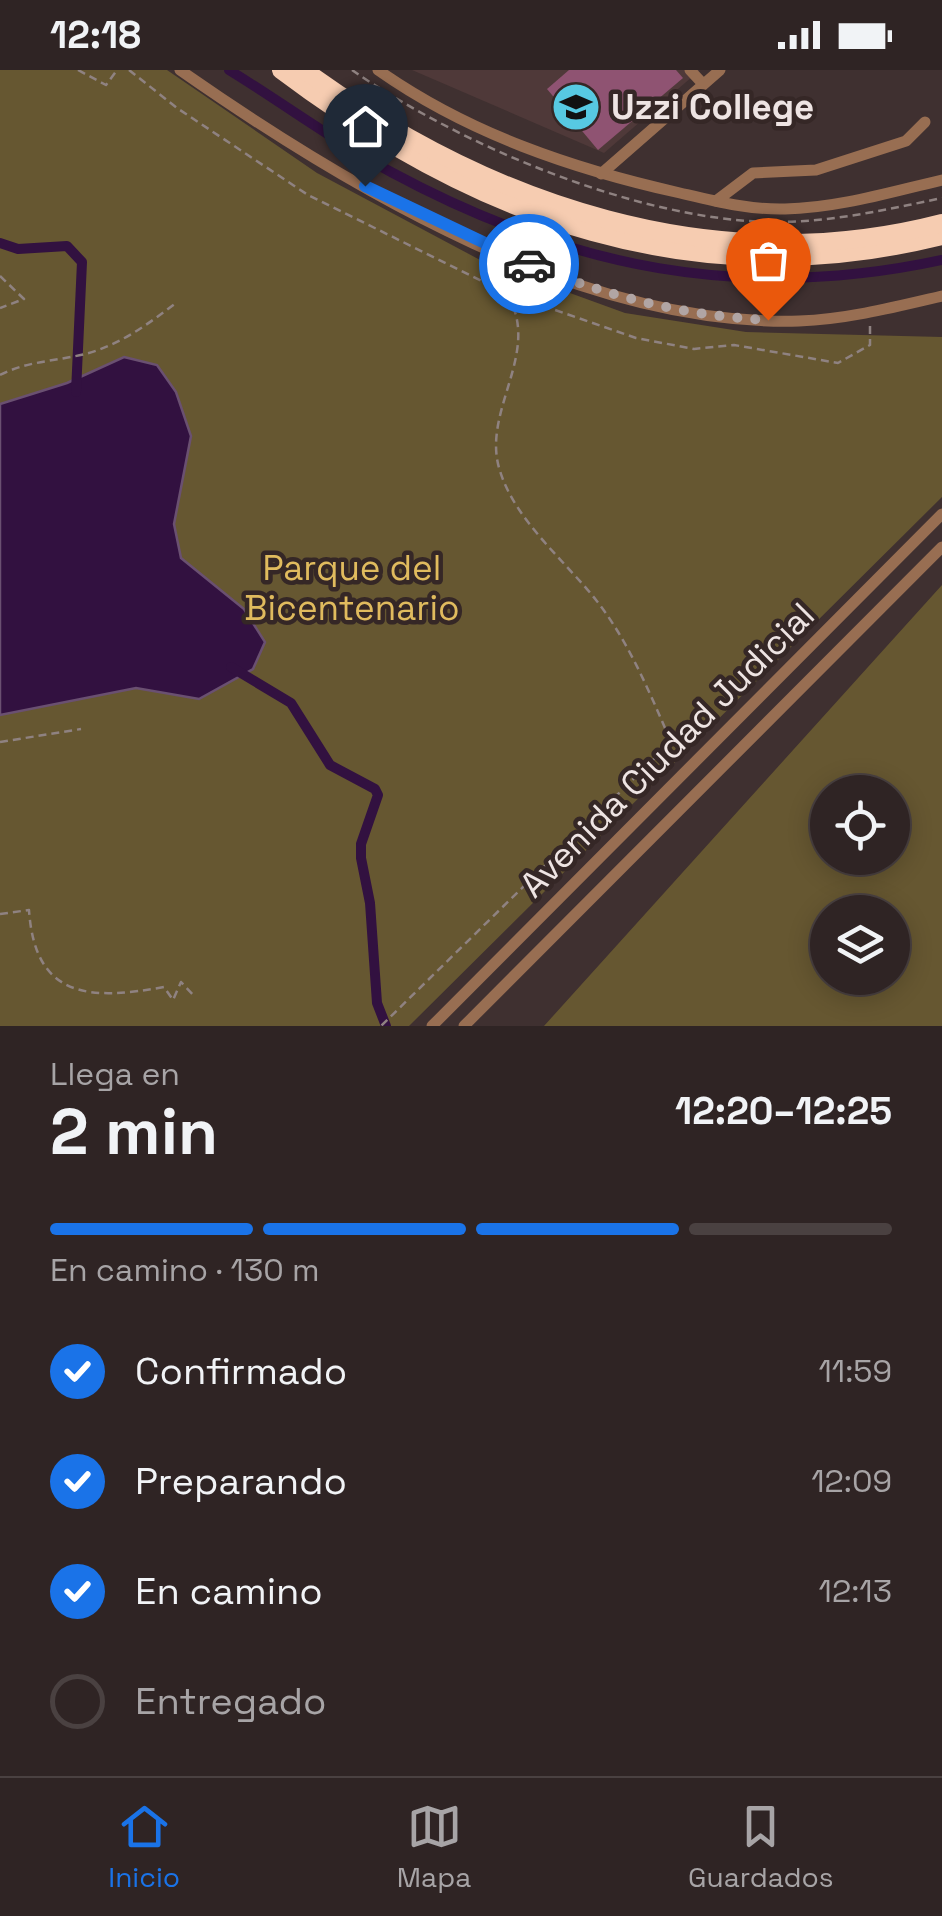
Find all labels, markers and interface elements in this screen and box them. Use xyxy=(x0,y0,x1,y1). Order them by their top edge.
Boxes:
text: 12:18 xyxy=(50,11,141,59)
school or university icon: Uzzi College xyxy=(550,81,602,133)
pin xyxy=(323,84,408,187)
place label: Uzzi College xyxy=(611,85,814,129)
icon: home xyxy=(338,99,393,154)
courier xyxy=(479,214,579,314)
pin xyxy=(726,218,811,321)
icon: bag xyxy=(741,233,796,288)
icon: car xyxy=(502,237,557,292)
park label: Parque del Bicentenario xyxy=(244,546,460,630)
street label: Avenida Ciudad Judicial xyxy=(510,593,824,907)
map controls xyxy=(810,775,910,995)
button: locate xyxy=(810,775,910,875)
button: layers xyxy=(810,895,910,995)
text: Llega en xyxy=(50,1054,180,1094)
text: 12:20–12:25 xyxy=(675,1087,892,1135)
text: 2 min xyxy=(50,1090,218,1173)
text: En camino · 130 m xyxy=(50,1250,320,1290)
icon: check xyxy=(50,1344,105,1399)
text: Confirmado xyxy=(135,1347,347,1395)
text: 11:59 xyxy=(818,1351,892,1391)
icon: check xyxy=(50,1454,105,1509)
text: Preparando xyxy=(135,1457,347,1505)
text: 12:09 xyxy=(811,1461,892,1501)
icon: check xyxy=(50,1564,105,1619)
text: En camino xyxy=(135,1567,323,1615)
text: 12:13 xyxy=(819,1571,892,1611)
text: Entregado xyxy=(135,1677,326,1725)
tab: Inicio xyxy=(108,1799,180,1895)
tab: Mapa xyxy=(397,1799,471,1895)
tab: Guardados xyxy=(688,1799,834,1895)

